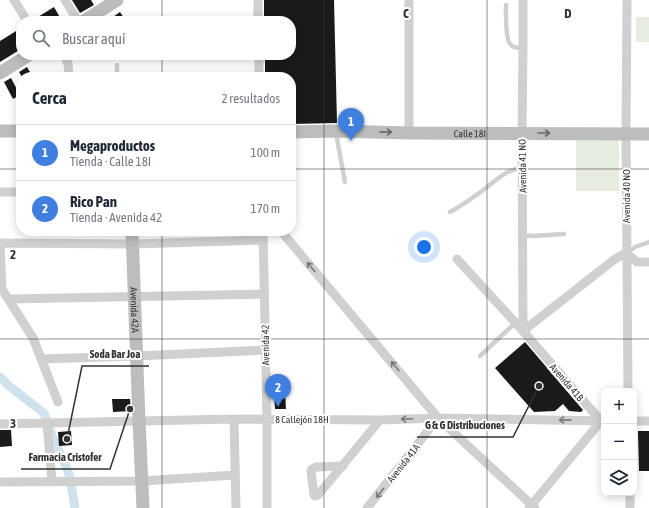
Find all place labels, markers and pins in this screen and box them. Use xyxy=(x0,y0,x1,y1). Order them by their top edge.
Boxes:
pin: 1 xyxy=(338,108,364,141)
callout: Soda Bar Joa xyxy=(82,343,149,366)
pin: 2 xyxy=(265,374,291,407)
callout: G & G Distribuciones xyxy=(417,414,513,437)
callout: Farmacia Cristofer xyxy=(21,446,110,469)

